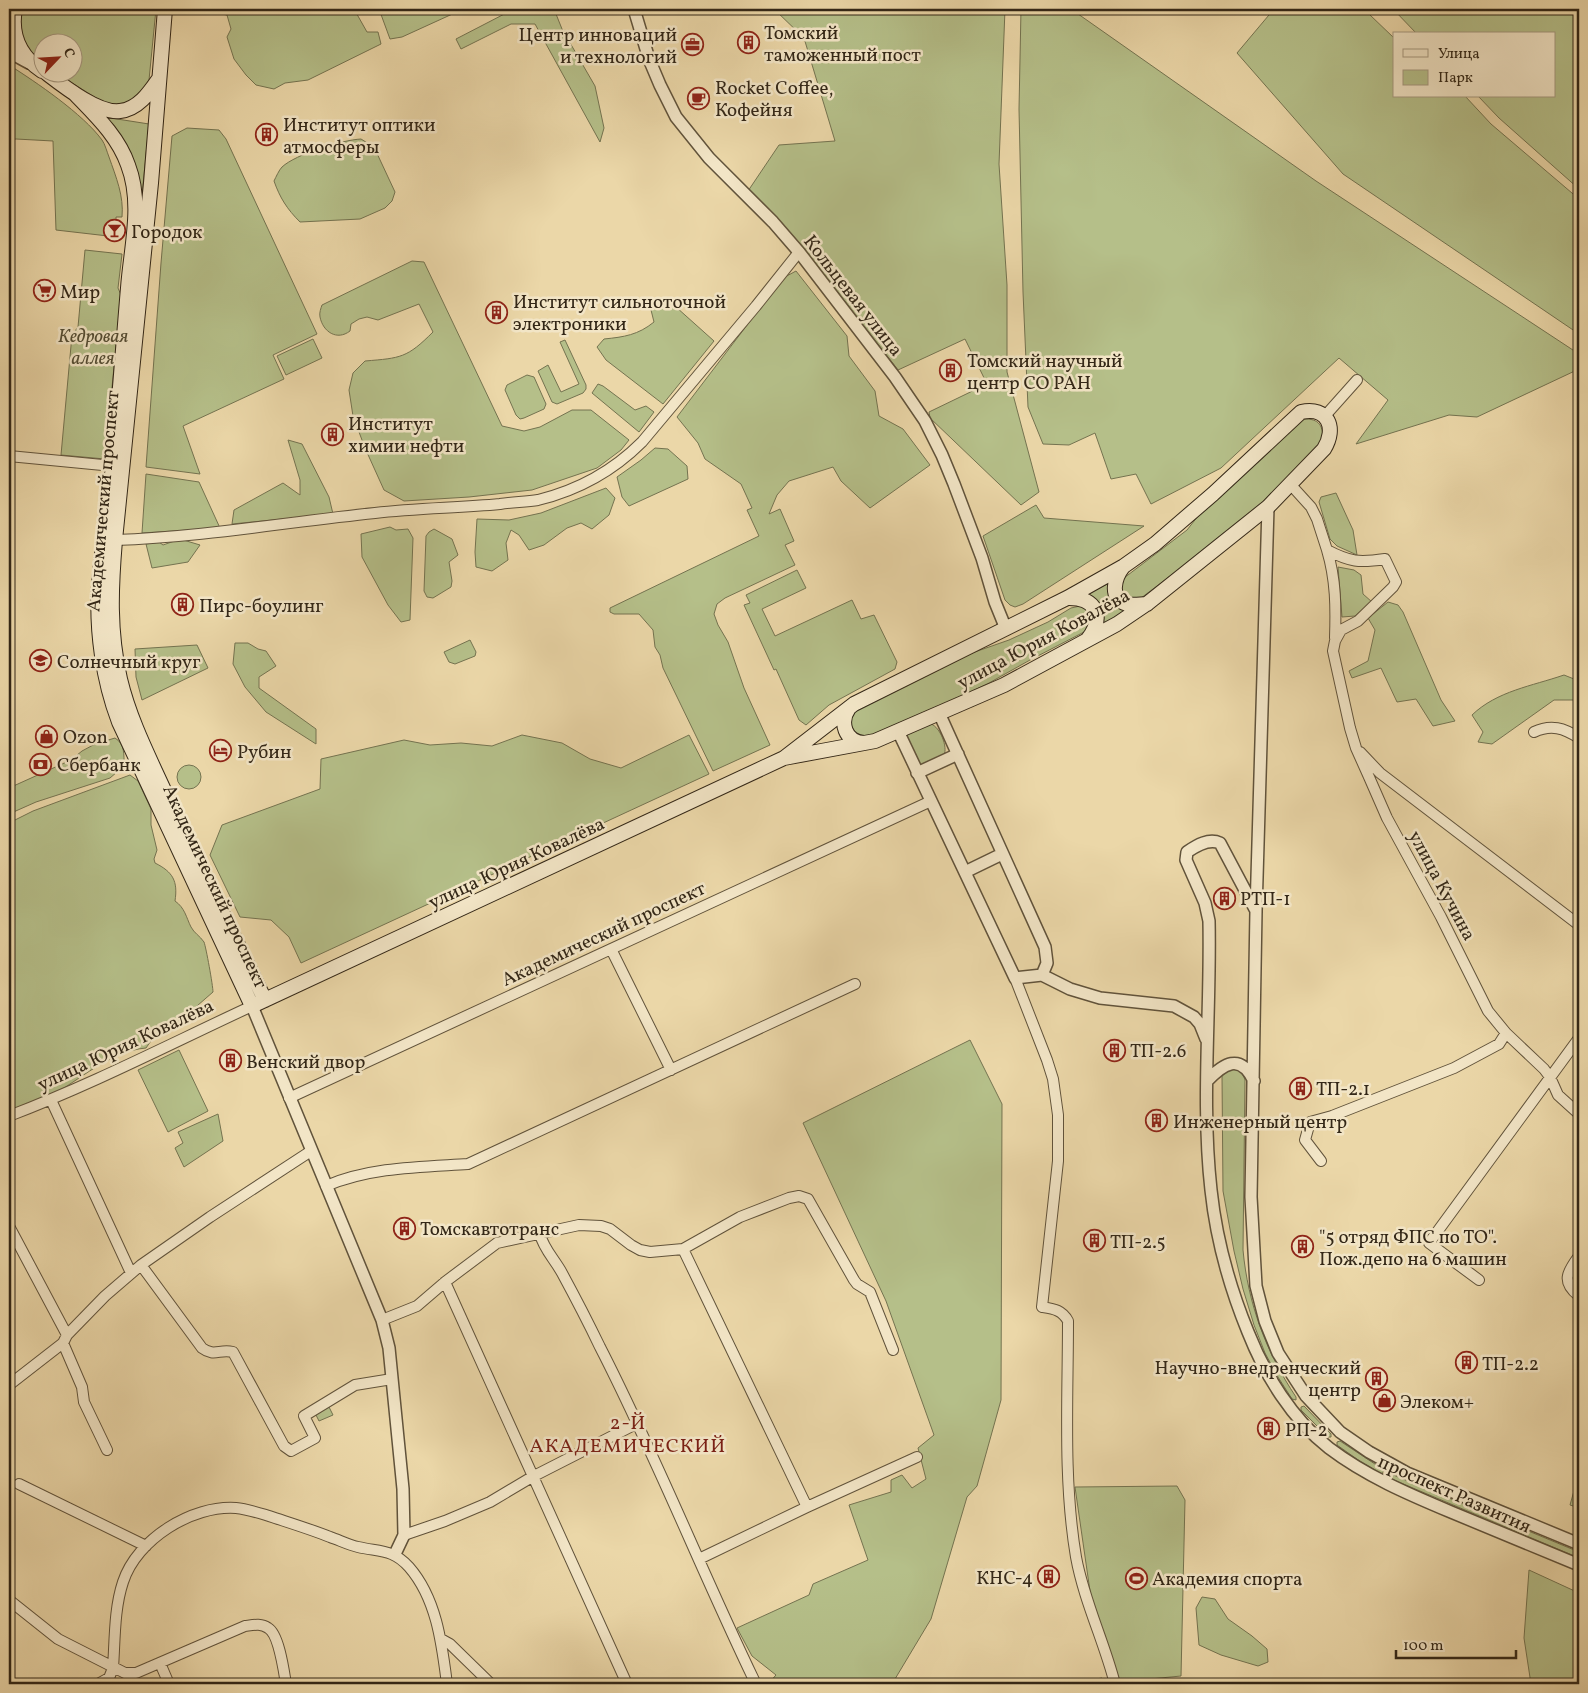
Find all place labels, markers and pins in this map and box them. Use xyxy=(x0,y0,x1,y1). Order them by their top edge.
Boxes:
place label: Томский таможенный пост xyxy=(764,21,921,69)
place label: Центр инноваций и технологий xyxy=(518,23,677,71)
building icon: Томский таможенный пост xyxy=(736,31,760,55)
office icon: Центр инноваций и технологий xyxy=(681,33,705,57)
place label: Rocket Coffee, Кофейня xyxy=(715,76,833,124)
cafe icon: Rocket Coffee, Кофейня xyxy=(687,86,711,110)
place label: Институт оптики атмосферы xyxy=(283,113,436,161)
building icon: Институт оптики атмосферы xyxy=(255,123,279,147)
bar icon: Городок xyxy=(103,219,127,243)
place label: Городок xyxy=(131,220,202,246)
supermarket icon: Мир xyxy=(32,279,56,303)
place label: Мир xyxy=(60,280,100,306)
place label: Институт сильноточной электроники xyxy=(513,290,726,338)
building icon: Институт сильноточной электроники xyxy=(485,300,509,324)
place label: Томский научный центр СО РАН xyxy=(967,349,1123,397)
building icon: Томский научный центр СО РАН xyxy=(939,359,963,383)
place label: Институт химии нефти xyxy=(348,412,464,460)
building icon: Институт химии нефти xyxy=(320,422,344,446)
building icon: Пирс-боулинг xyxy=(171,593,195,617)
place label: Пирс-боулинг xyxy=(199,594,324,620)
school or university icon: Солнечный круг xyxy=(29,649,53,673)
place label: Солнечный круг xyxy=(57,650,201,676)
shop icon: Ozon xyxy=(35,724,59,748)
place label: Ozon xyxy=(63,725,108,751)
hotel icon: Рубин xyxy=(209,739,233,763)
place label: Рубин xyxy=(237,740,292,766)
bank icon: Сбербанк xyxy=(29,752,53,776)
place label: Сбербанк xyxy=(57,753,141,779)
building icon: РТП-1 xyxy=(1212,886,1236,910)
place label: РТП-1 xyxy=(1240,887,1291,913)
building icon: ТП-2.6 xyxy=(1102,1038,1126,1062)
place label: ТП-2.6 xyxy=(1130,1039,1186,1065)
building icon: Венский двор xyxy=(218,1049,242,1073)
place label: Венский двор xyxy=(246,1050,365,1076)
building icon: ТП-2.1 xyxy=(1288,1076,1312,1100)
place label: ТП-2.1 xyxy=(1316,1077,1370,1103)
building icon: Инженерный центр xyxy=(1145,1109,1169,1133)
place label: Инженерный центр xyxy=(1173,1110,1347,1136)
building icon: Томскавтотранс xyxy=(392,1216,416,1240)
place label: Томскавтотранс xyxy=(420,1217,559,1243)
place label: "5 отряд ФПС по ТО". Пож.депо на 6 машин xyxy=(1319,1225,1507,1273)
building icon: ТП-2.5 xyxy=(1082,1229,1106,1253)
place label: ТП-2.5 xyxy=(1110,1230,1166,1256)
building icon: "5 отряд ФПС по ТО". Пож.депо на 6 машин xyxy=(1291,1235,1315,1259)
building icon: ТП-2.2 xyxy=(1454,1351,1478,1375)
place label: ТП-2.2 xyxy=(1482,1352,1539,1378)
place label: Научно-внедренческий центр xyxy=(1154,1356,1361,1404)
building icon: Научно-внедренческий центр xyxy=(1365,1366,1389,1390)
shop icon: Элеком+ xyxy=(1372,1389,1396,1413)
place label: Элеком+ xyxy=(1400,1390,1474,1416)
building icon: РП-2 xyxy=(1257,1417,1281,1441)
place label: РП-2 xyxy=(1285,1418,1328,1444)
building icon: КНС-4 xyxy=(1037,1565,1061,1589)
place label: КНС-4 xyxy=(976,1566,1033,1592)
sports icon: Академия спорта xyxy=(1124,1566,1148,1590)
place label: Академия спорта xyxy=(1152,1567,1302,1593)

